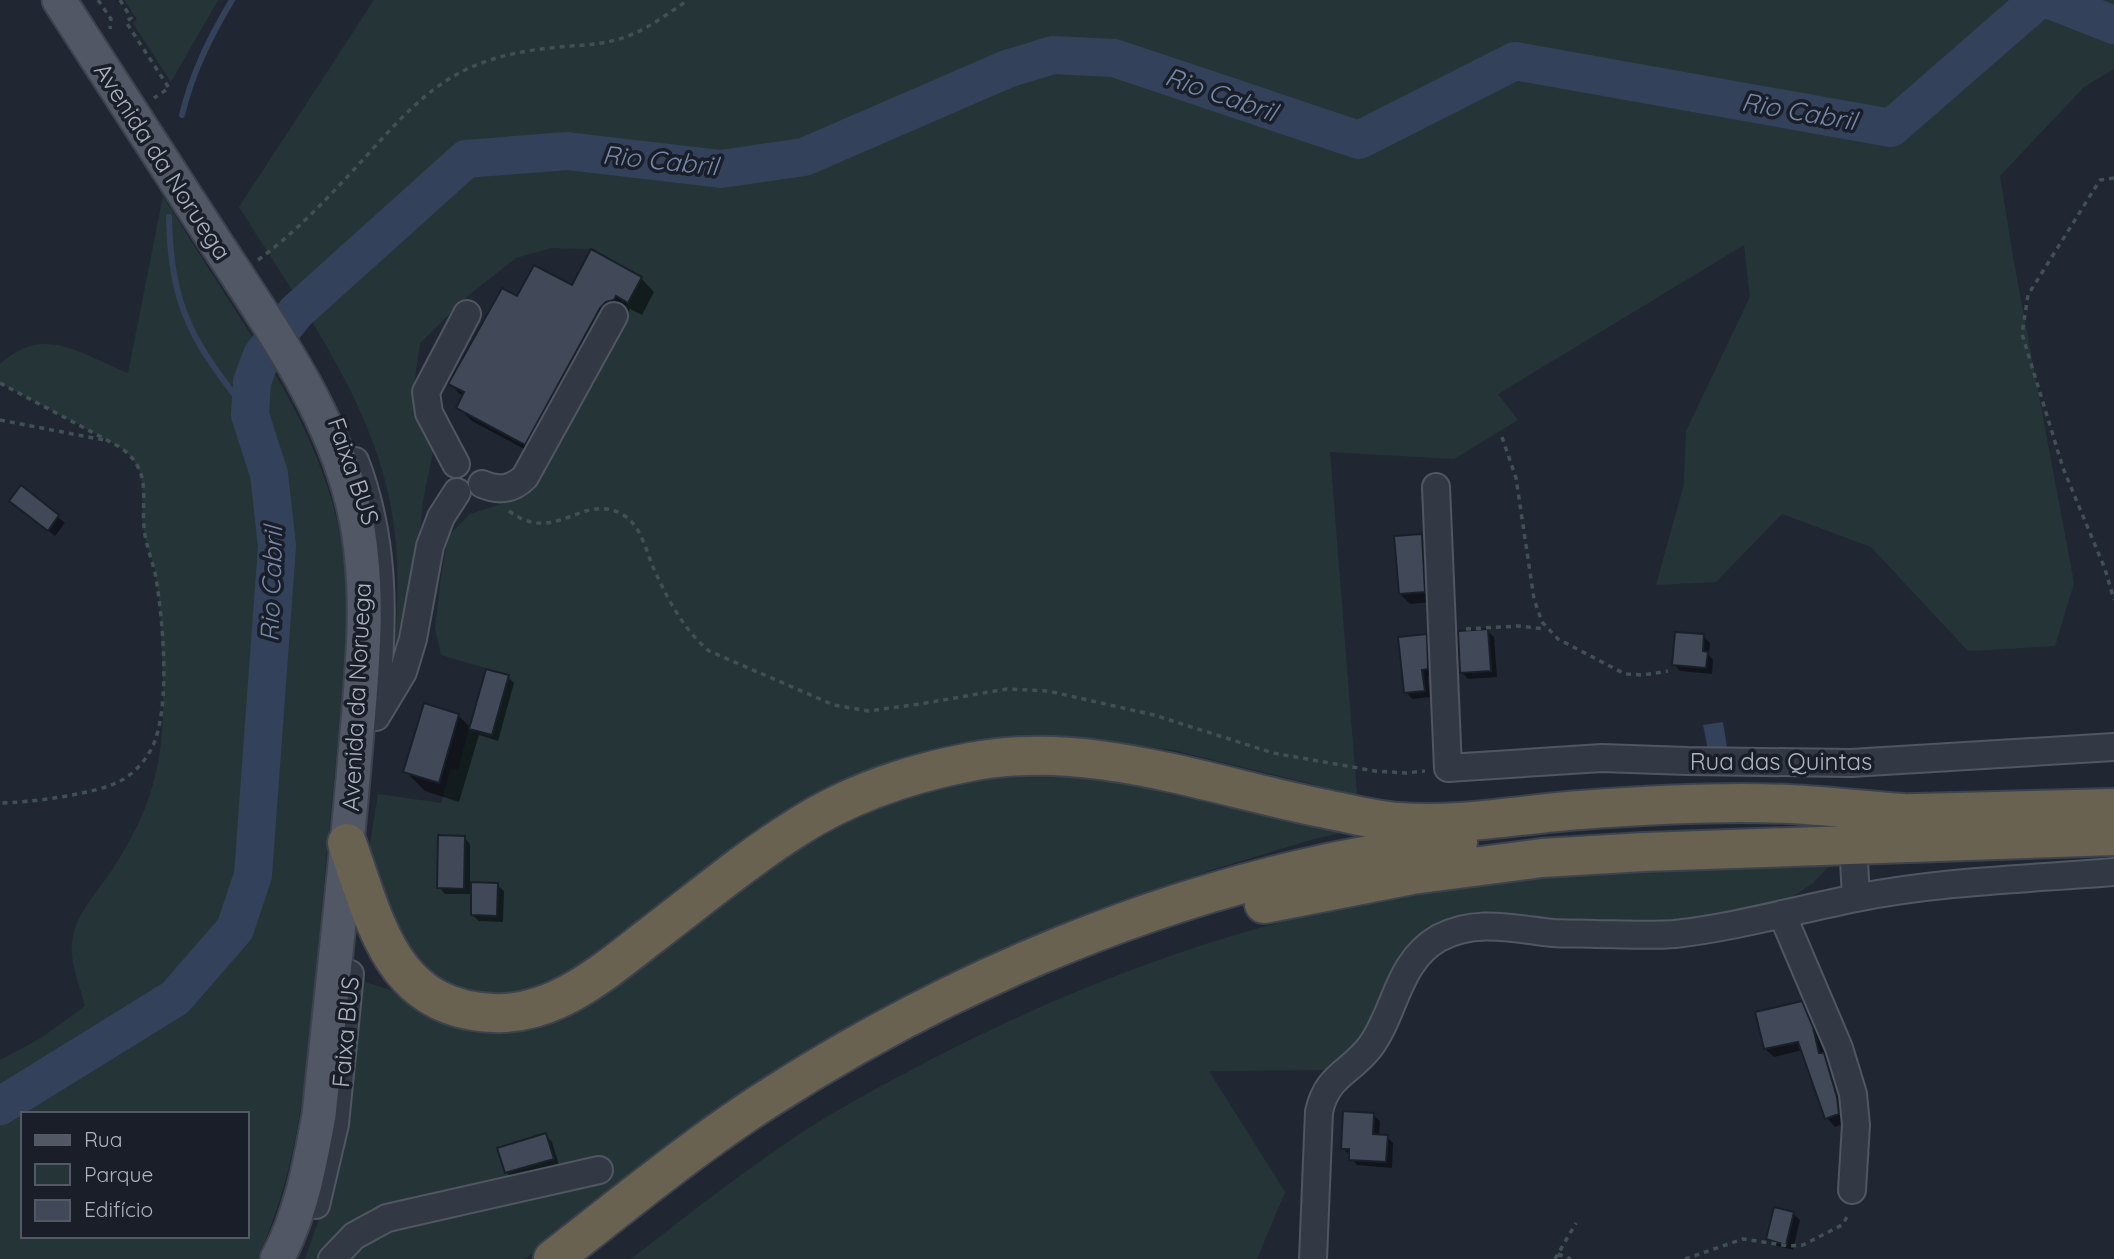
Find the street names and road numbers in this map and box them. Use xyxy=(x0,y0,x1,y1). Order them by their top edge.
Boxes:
street label: Avenida da Noruega xyxy=(88,57,238,265)
street label: Faixa BUS xyxy=(322,413,386,529)
street label: Avenida da Noruega xyxy=(335,582,377,812)
street label: Rua das Quintas xyxy=(1690,746,1872,776)
street label: Faixa BUS xyxy=(325,975,365,1089)

